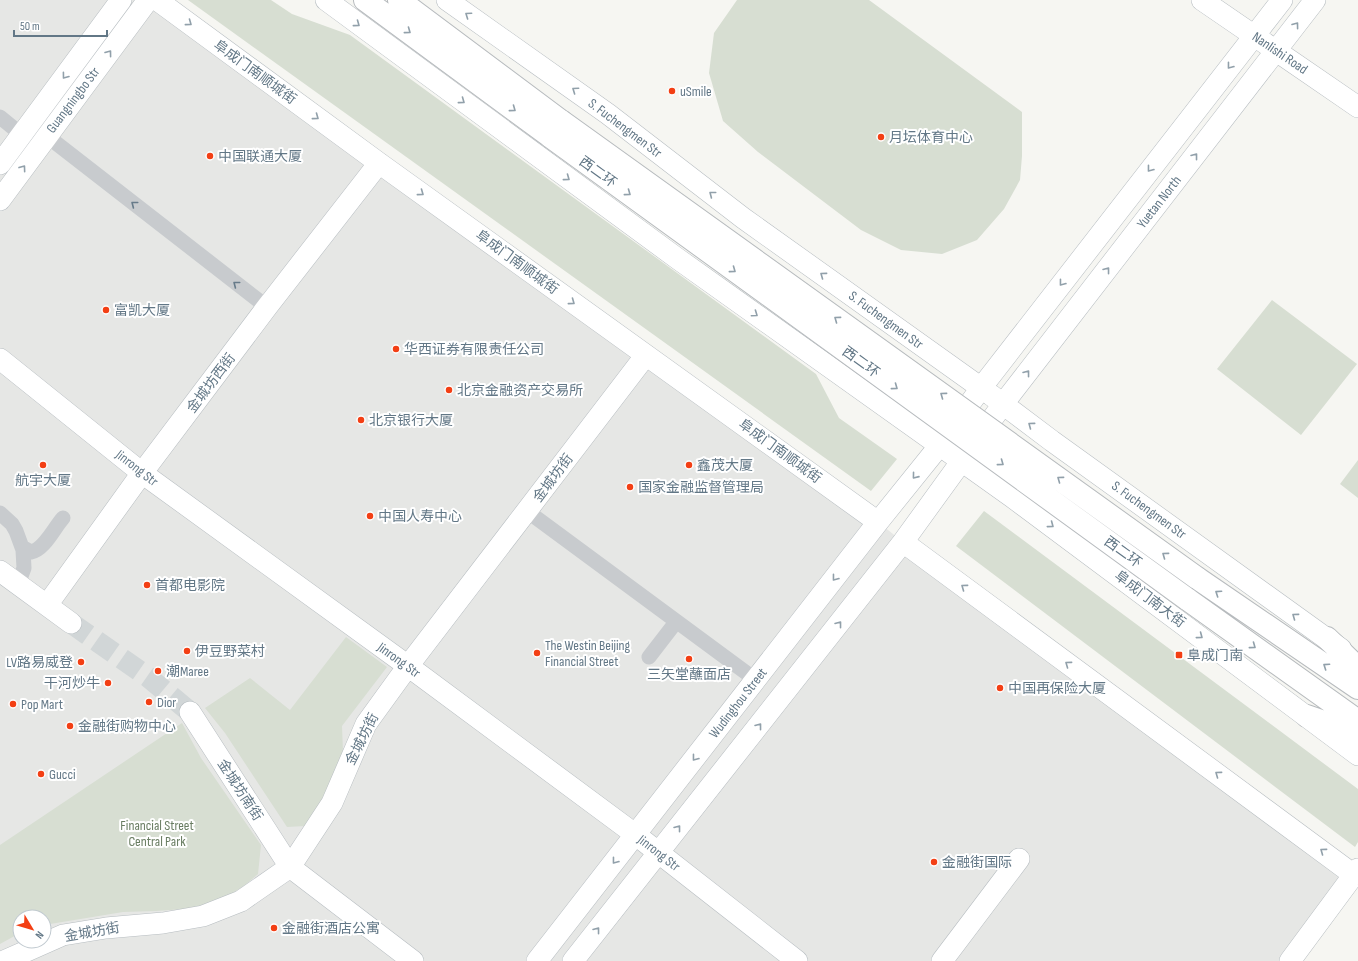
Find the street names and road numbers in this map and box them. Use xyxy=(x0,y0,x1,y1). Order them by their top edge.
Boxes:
street label: Nanlishi Road xyxy=(1249,28,1311,78)
street label: 阜成门南顺城街 xyxy=(210,36,300,108)
street label: Guangningbo Str xyxy=(43,64,103,136)
street label: S. Fuchengmen Str xyxy=(585,95,665,161)
street label: 西二环 xyxy=(576,153,620,191)
street label: Yuetan North xyxy=(1133,172,1185,232)
street label: 阜成门南顺城街 xyxy=(472,226,562,298)
street label: S. Fuchengmen Str xyxy=(845,287,927,353)
street label: 西二环 xyxy=(839,343,883,381)
street label: 金城坊西街 xyxy=(183,350,239,416)
street label: 阜成门南顺城街 xyxy=(735,415,825,487)
street label: Jinrong Str xyxy=(112,446,162,490)
street label: 金城坊街 xyxy=(529,451,577,505)
street label: S. Fuchengmen Str xyxy=(1108,477,1190,543)
street label: 西二环 xyxy=(1101,533,1145,571)
street label: 阜成门南大街 xyxy=(1111,567,1189,631)
street label: Jinrong Str xyxy=(373,638,424,681)
street label: Wudinghou Street xyxy=(705,665,771,741)
street label: 金城坊街 xyxy=(342,710,382,768)
street label: 金城坊南街 xyxy=(214,756,266,824)
street label: Jinrong Str xyxy=(634,831,684,875)
street label: 金城坊街 xyxy=(63,919,121,945)

